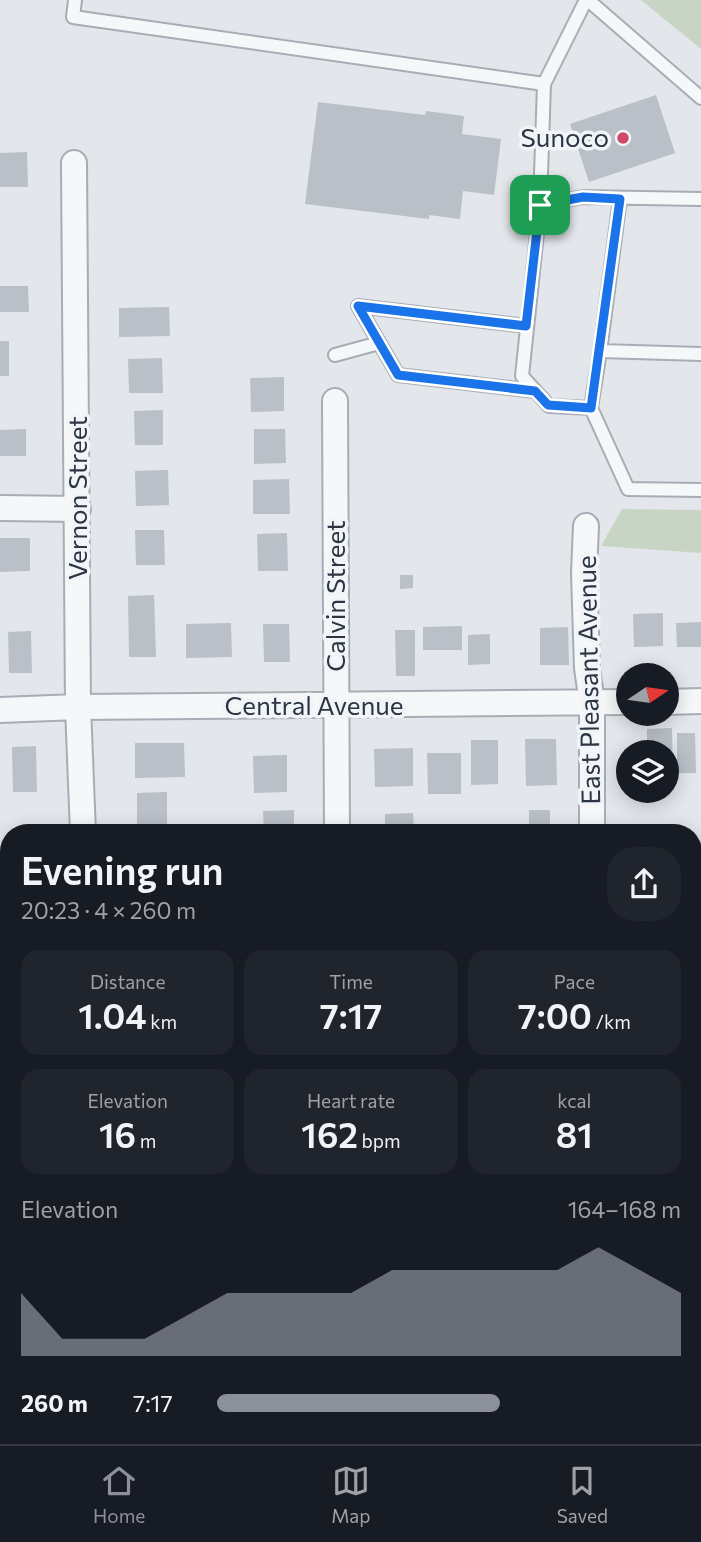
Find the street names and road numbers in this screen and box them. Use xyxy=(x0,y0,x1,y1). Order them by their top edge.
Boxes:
street label: Vernon Street xyxy=(61,416,92,580)
street label: Calvin Street xyxy=(319,520,350,672)
street label: East Pleasant Avenue xyxy=(570,555,605,805)
street label: Central Avenue xyxy=(224,689,404,720)

